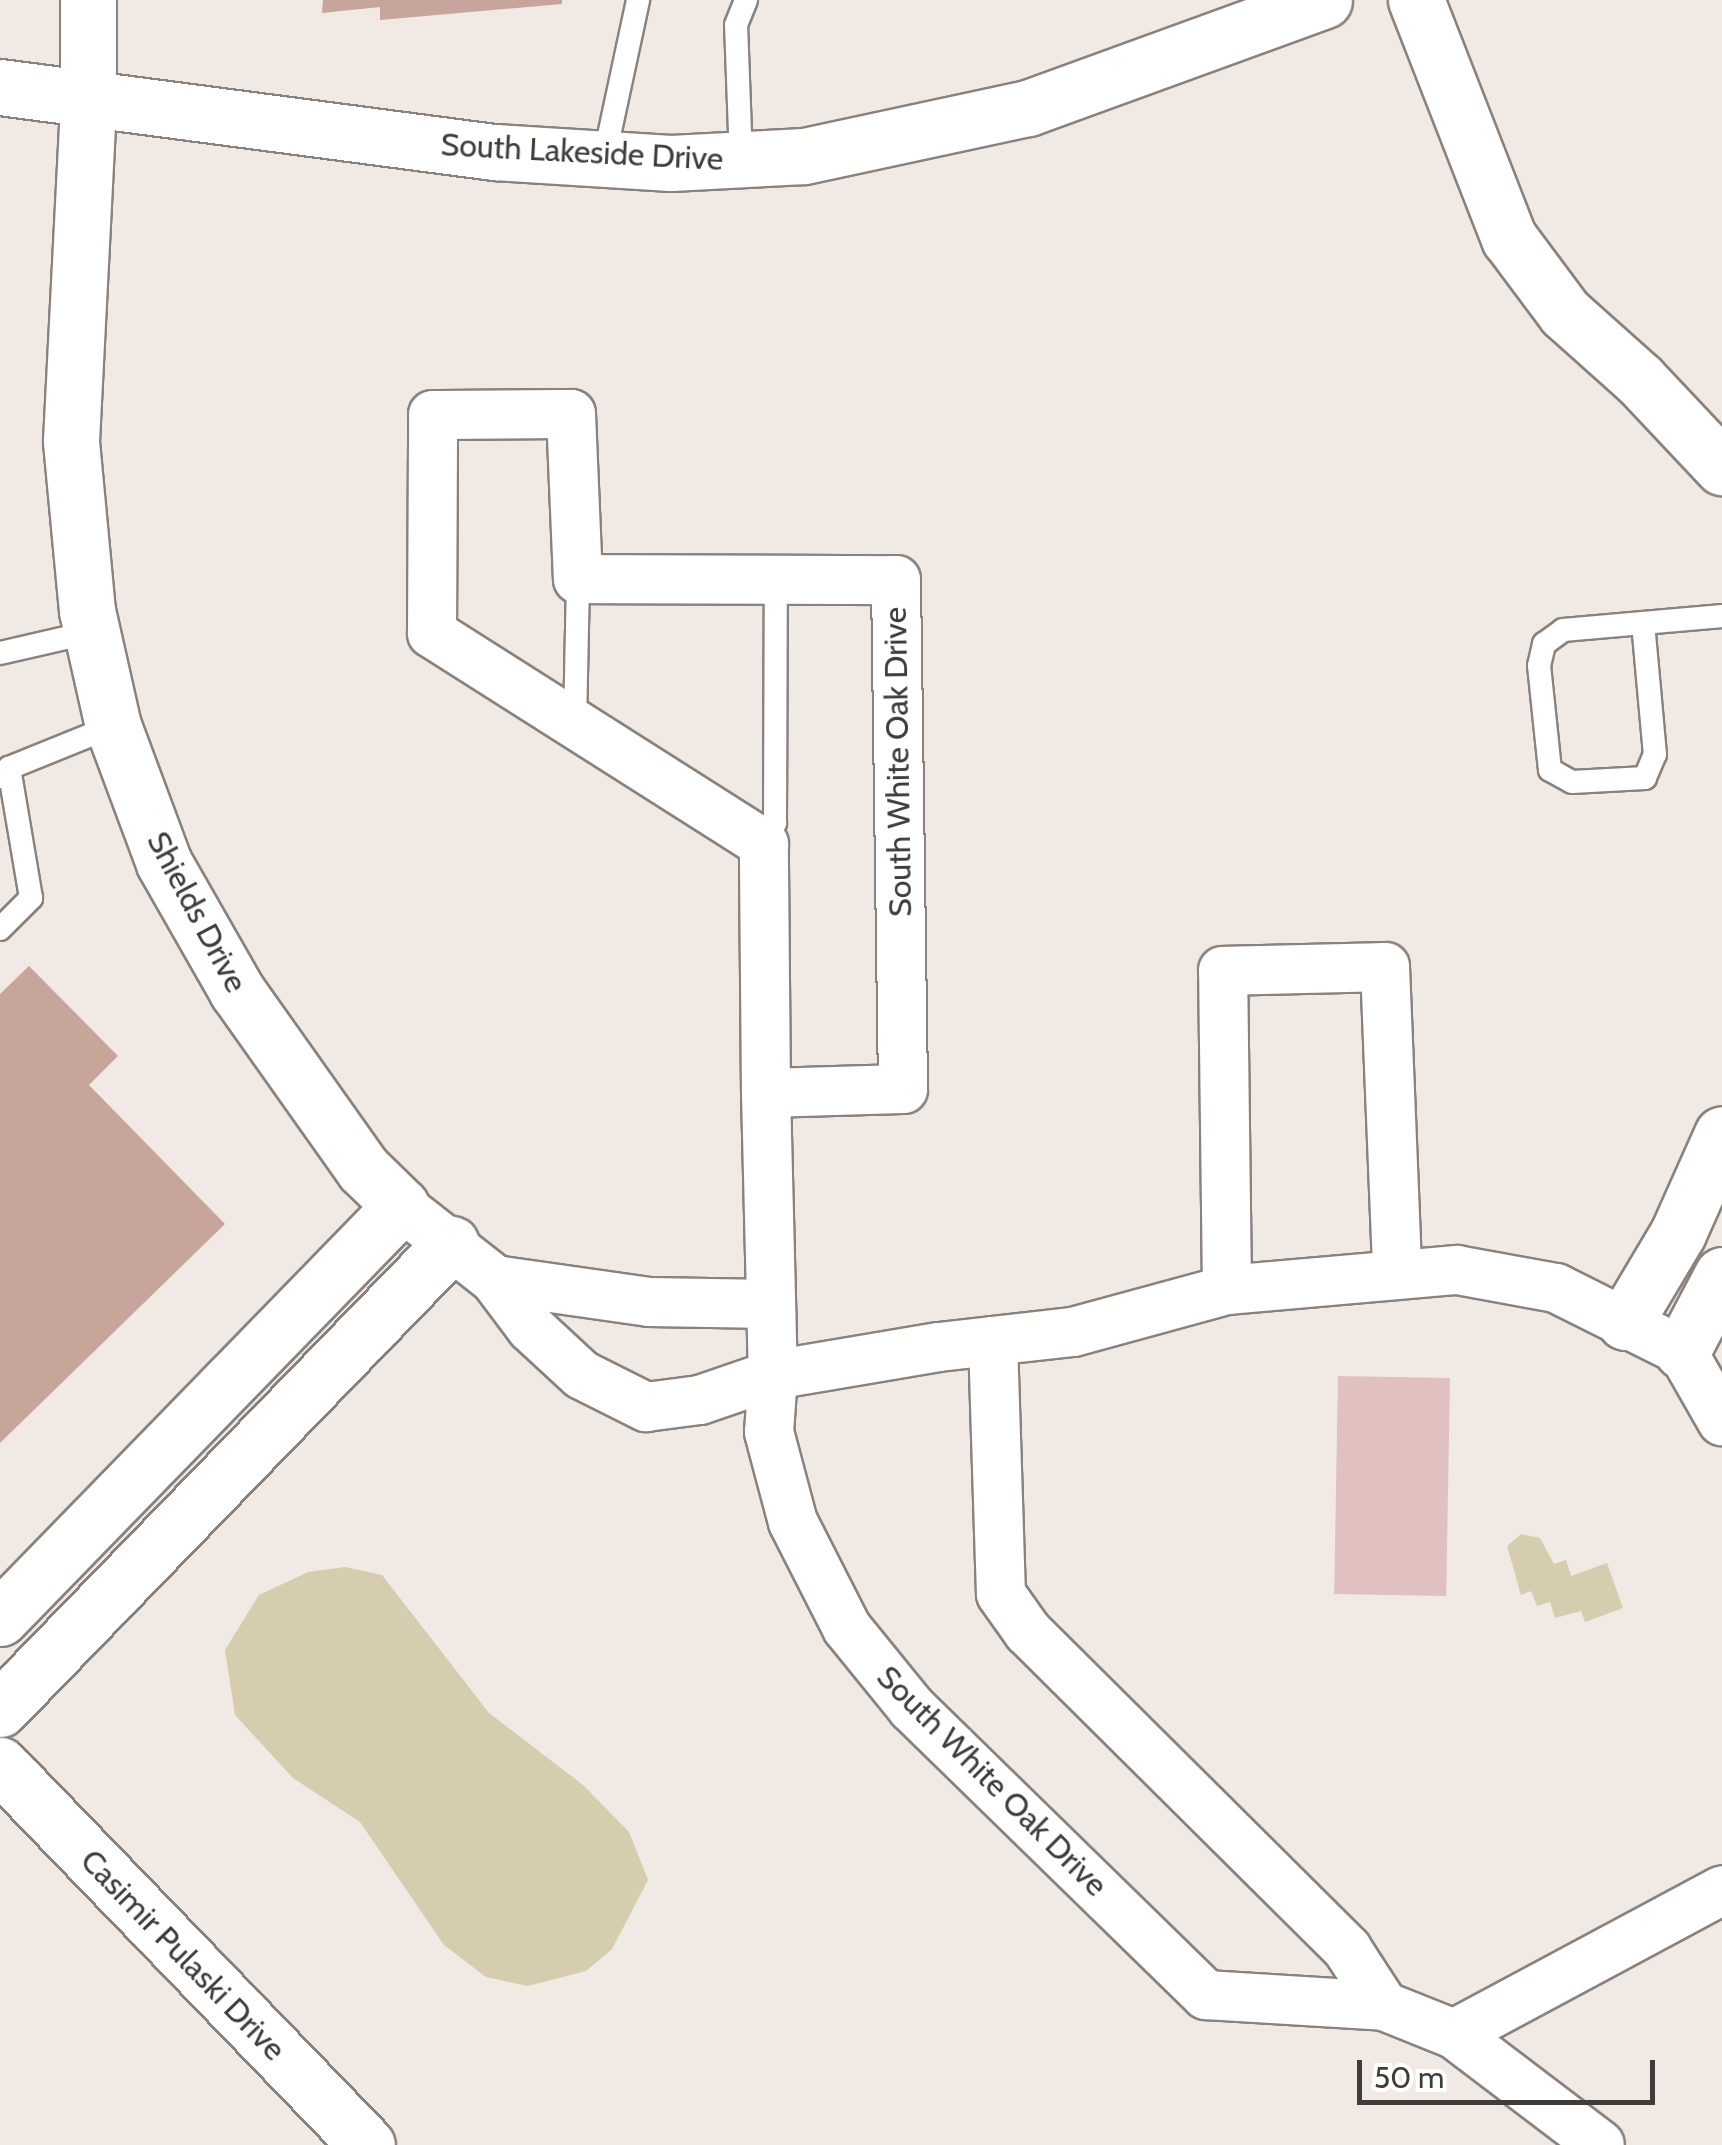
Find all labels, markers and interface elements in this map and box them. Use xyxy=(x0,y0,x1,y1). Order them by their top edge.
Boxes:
street label: South Lakeside Drive xyxy=(440,125,724,179)
street label: South White Oak Drive xyxy=(876,607,920,917)
street label: Shields Drive xyxy=(139,825,255,999)
street label: South White Oak Drive xyxy=(869,1658,1115,1904)
street label: Casimir Pulaski Drive xyxy=(72,1842,294,2068)
scale bar xyxy=(1362,2040,1660,2102)
text: 50 m xyxy=(1374,2059,1444,2096)

